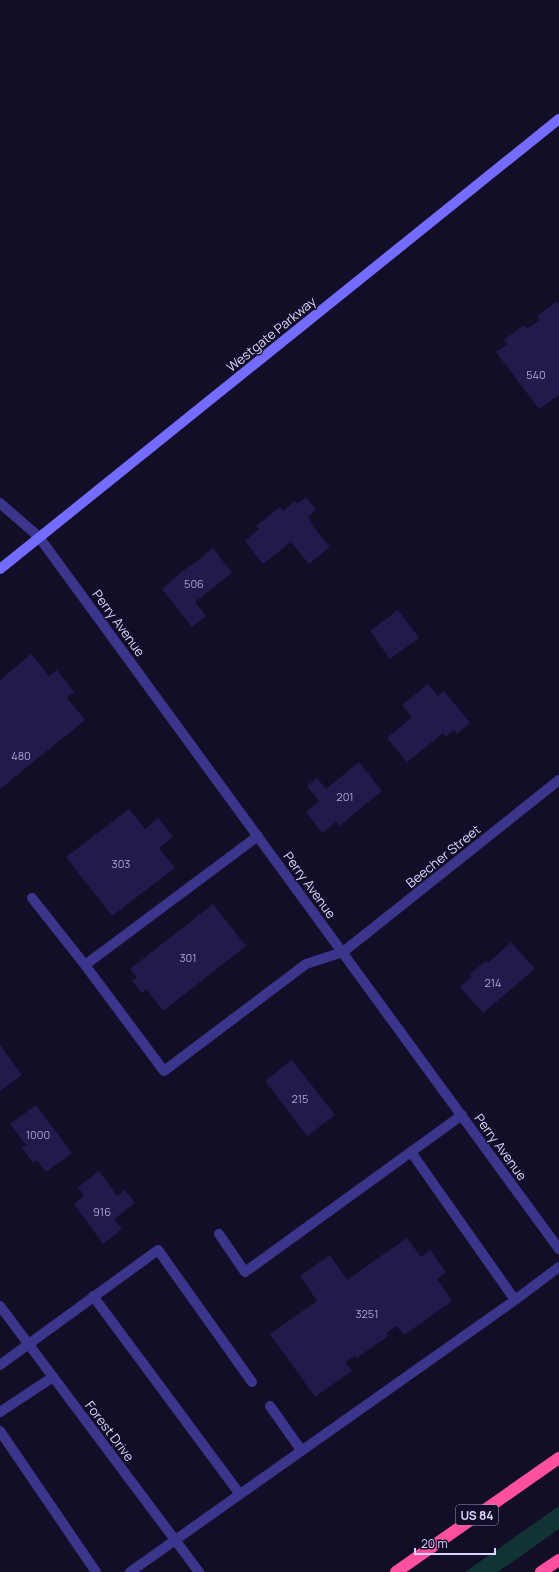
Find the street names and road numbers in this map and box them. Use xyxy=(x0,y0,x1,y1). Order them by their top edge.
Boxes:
street label: Westgate Parkway xyxy=(222,292,320,376)
street label: Perry Avenue xyxy=(89,586,150,660)
street label: Beecher Street xyxy=(402,820,484,892)
street label: Perry Avenue xyxy=(280,848,341,922)
street label: Perry Avenue xyxy=(471,1110,532,1184)
street label: Forest Drive xyxy=(81,1397,139,1465)
road number: US 84 xyxy=(456,1505,498,1525)

